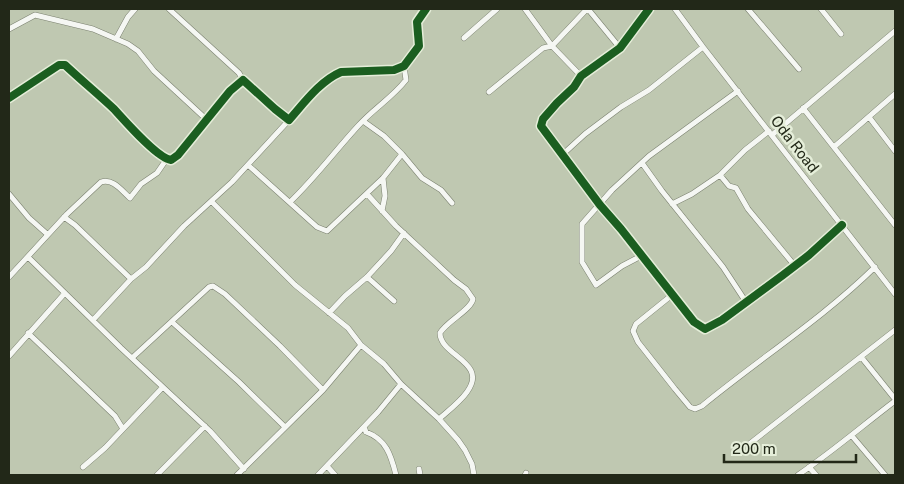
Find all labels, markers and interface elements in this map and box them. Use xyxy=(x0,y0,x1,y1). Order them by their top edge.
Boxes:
street label: Oda Road xyxy=(768,112,822,176)
scale bar xyxy=(724,432,856,464)
text: 200 m xyxy=(732,440,776,457)

